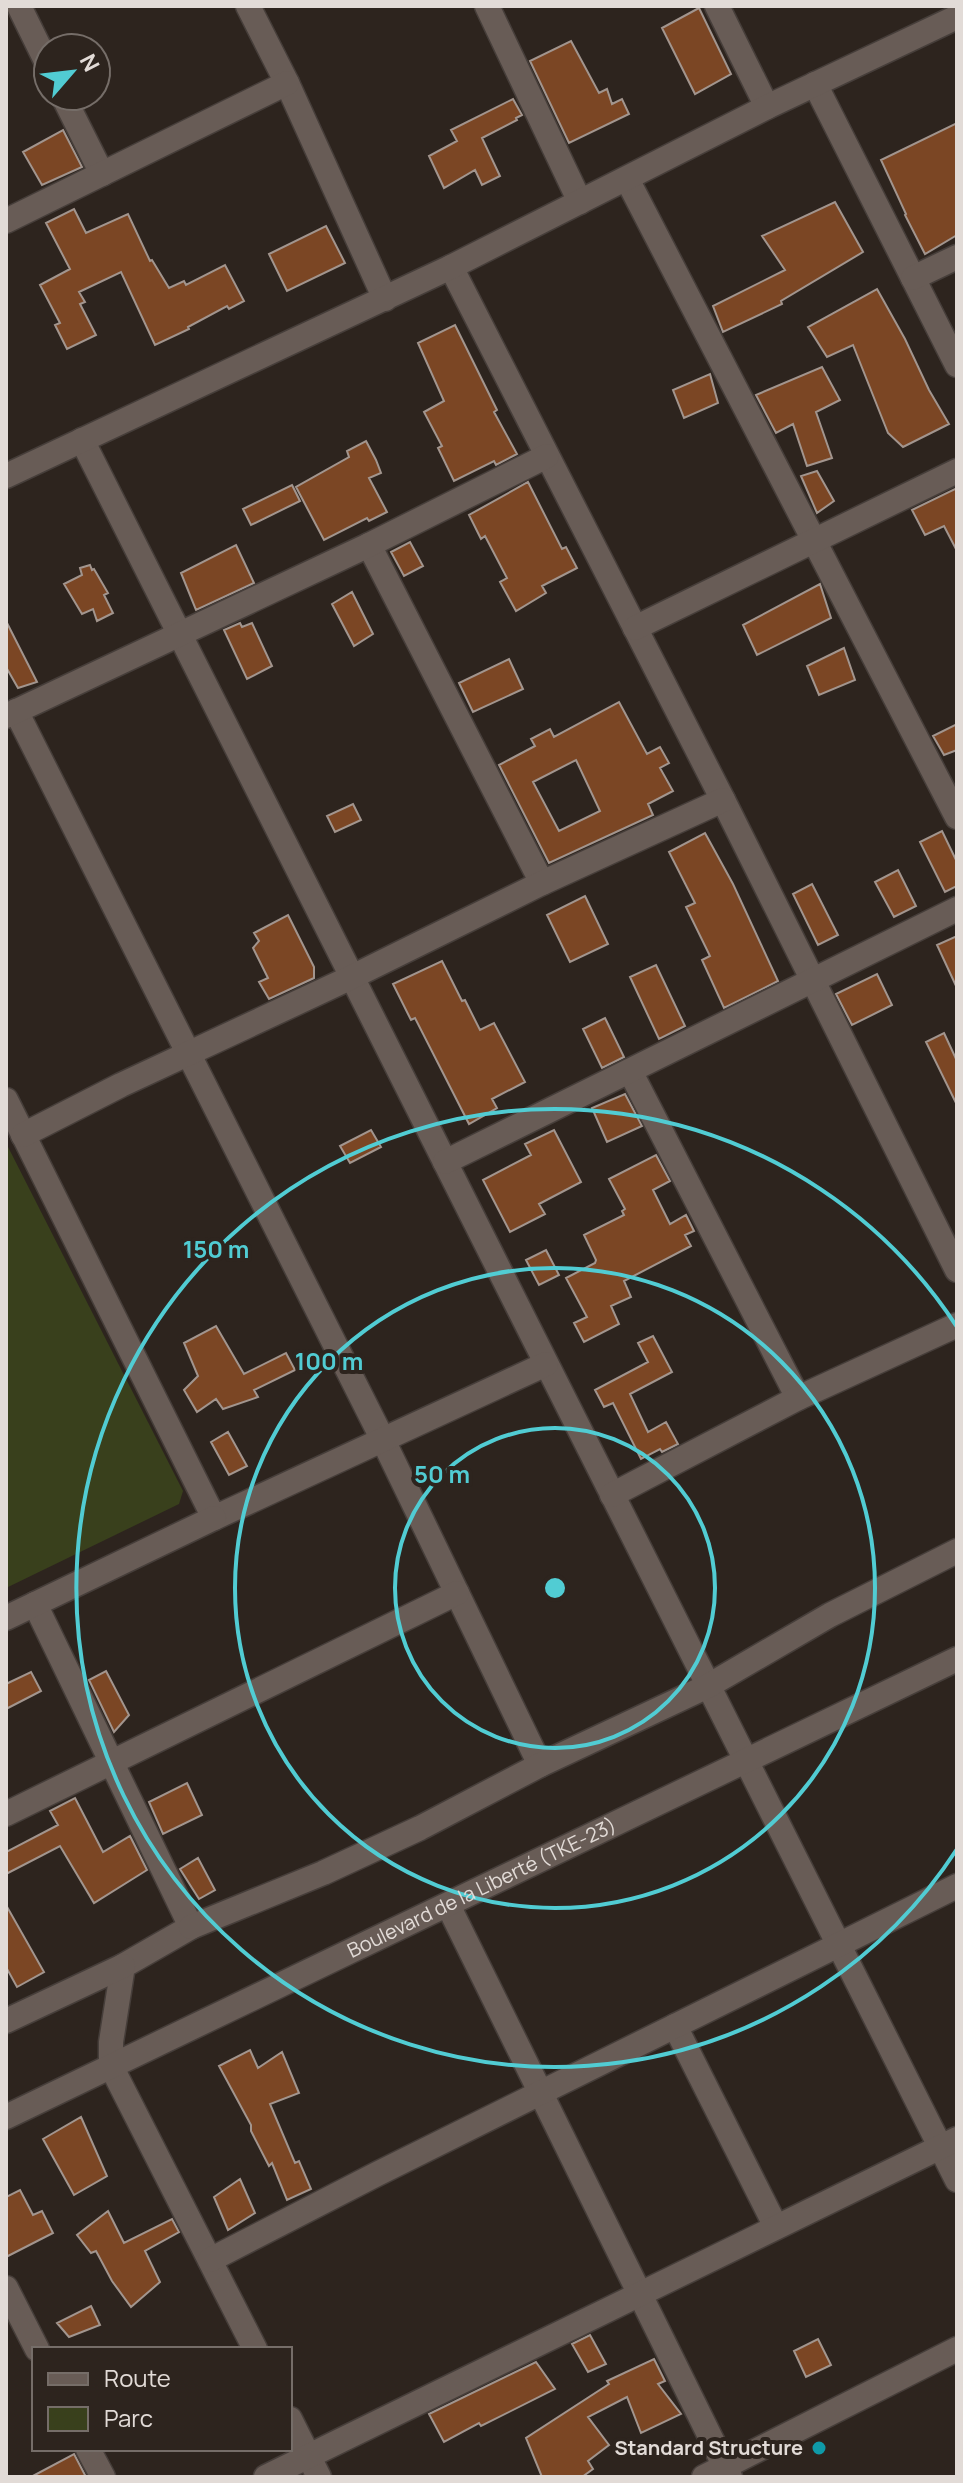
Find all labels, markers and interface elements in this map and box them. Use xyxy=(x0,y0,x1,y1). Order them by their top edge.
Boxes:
north arrow xyxy=(32,32,112,112)
text: N xyxy=(73,49,107,77)
text: 150 m xyxy=(183,1232,249,1265)
text: 100 m xyxy=(295,1344,363,1377)
text: 50 m xyxy=(414,1457,470,1490)
centre of rings xyxy=(541,1574,569,1602)
street label: Boulevard de la Liberté (TKE-23) xyxy=(343,1811,620,1964)
legend xyxy=(32,2347,292,2451)
text: Route xyxy=(104,2361,171,2394)
text: Parc xyxy=(104,2401,153,2434)
place label: Standard Structure xyxy=(615,2434,803,2461)
marker: Standard Structure xyxy=(810,2439,828,2457)

